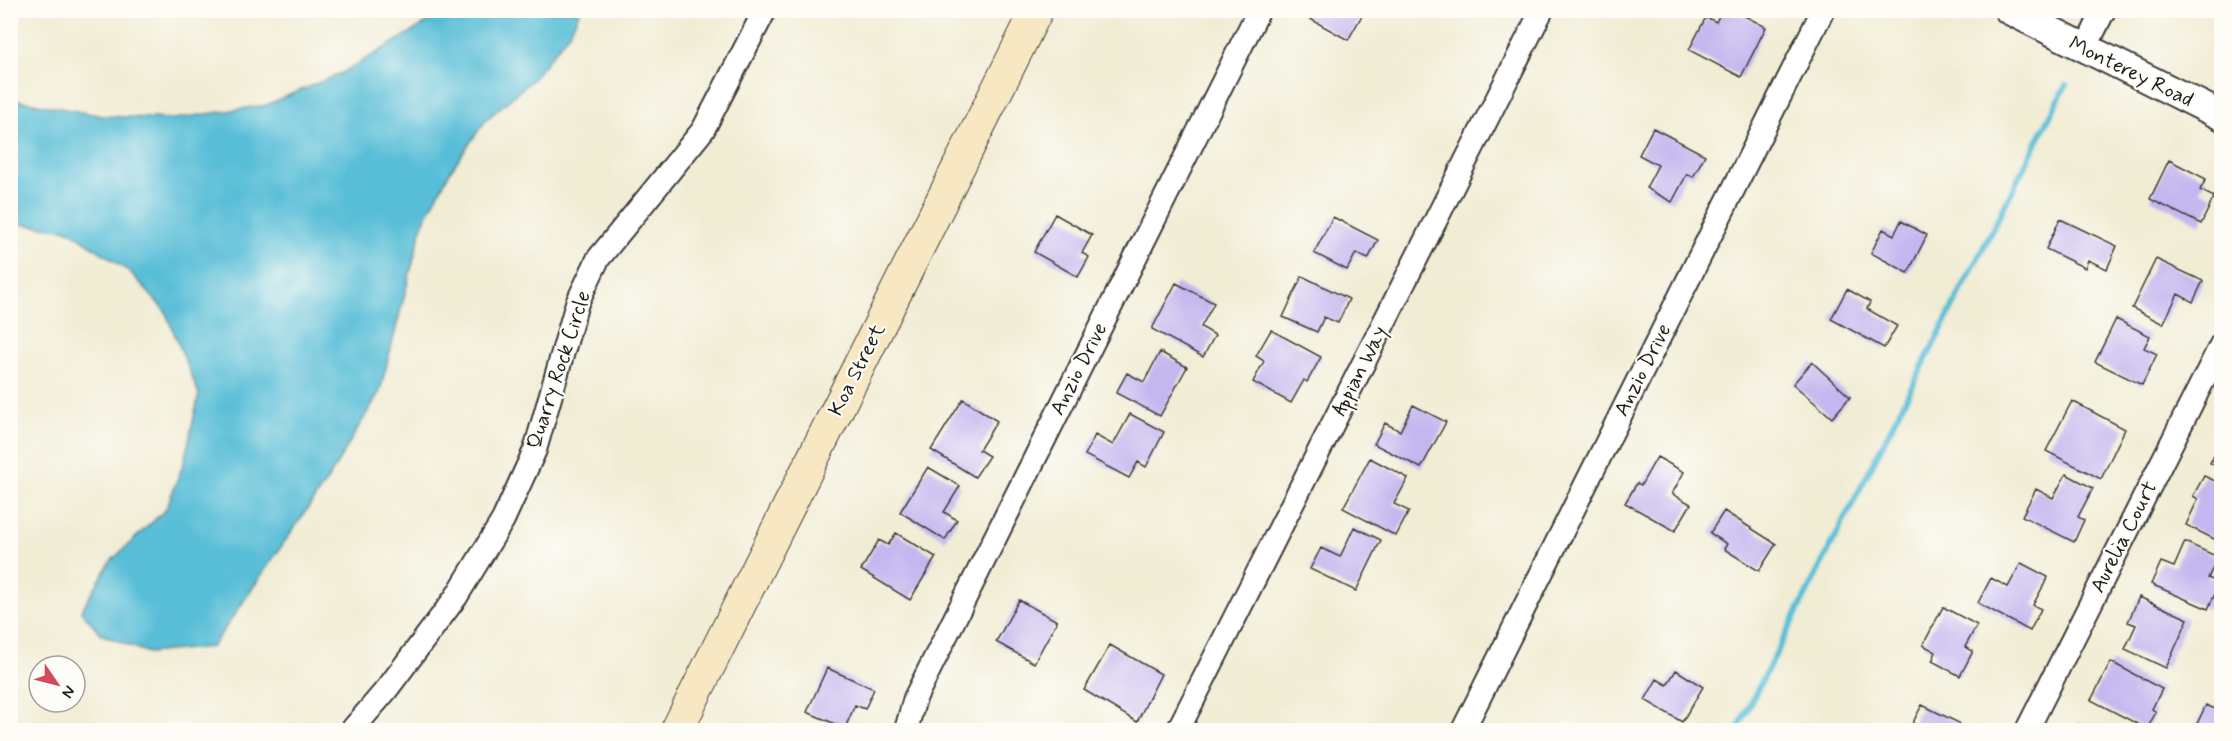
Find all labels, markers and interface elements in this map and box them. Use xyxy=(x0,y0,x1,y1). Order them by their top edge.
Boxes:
street label: Monterey Road xyxy=(2064,30,2198,114)
street label: Quarry Rock Circle xyxy=(520,287,598,453)
street label: Anzio Drive xyxy=(1044,318,1114,420)
street label: Koa Street xyxy=(822,319,892,421)
street label: Anzio Drive xyxy=(1608,319,1678,421)
street label: Appian Way xyxy=(1326,321,1395,421)
street label: Aurelia Court xyxy=(2084,476,2164,598)
north arrow xyxy=(27,654,87,714)
text: N xyxy=(56,681,80,702)

